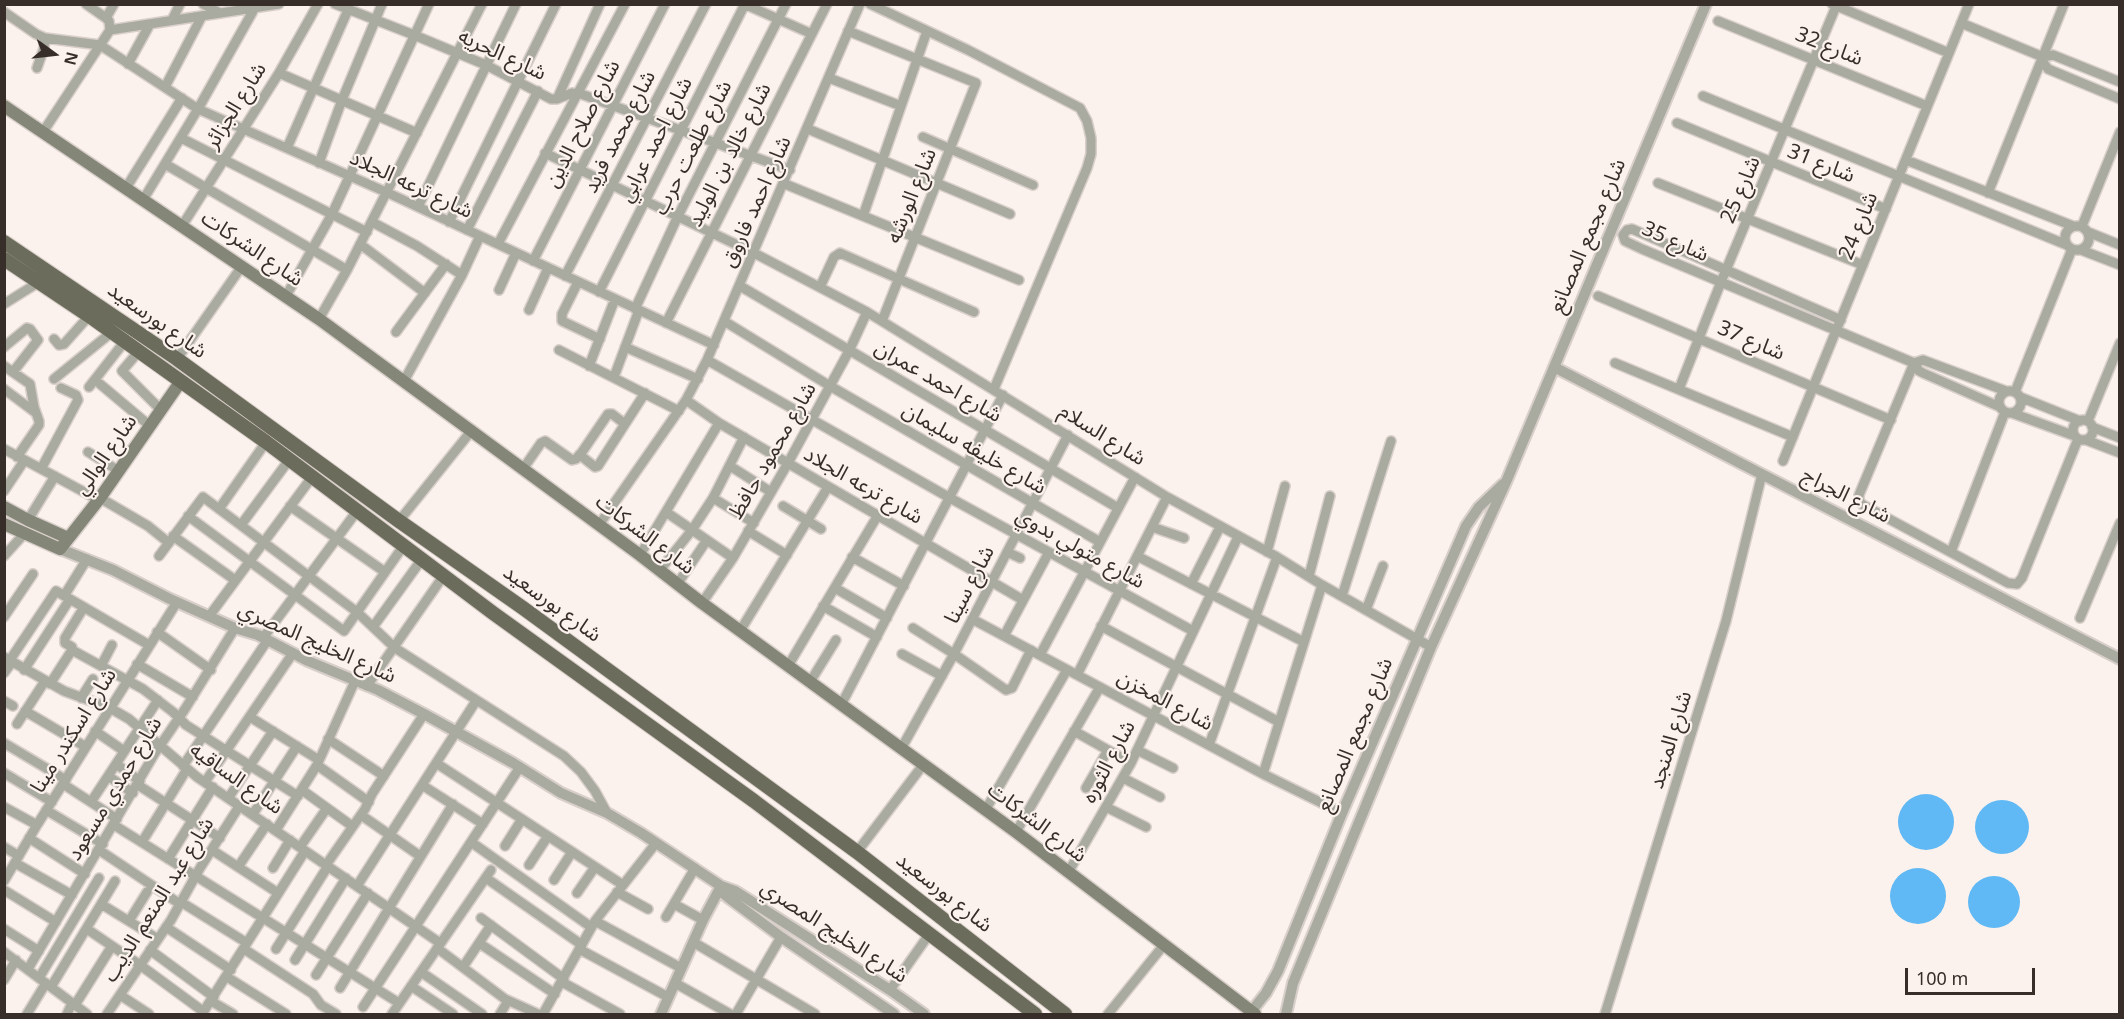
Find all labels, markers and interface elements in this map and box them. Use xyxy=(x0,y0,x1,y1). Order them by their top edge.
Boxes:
street label: شارع 32 xyxy=(1792,22,1866,72)
north arrow xyxy=(24,24,84,84)
street label: شارع الحريه xyxy=(454,24,550,86)
text: N xyxy=(59,50,84,68)
street label: شارع صلاح الدين xyxy=(540,56,626,192)
street label: شارع الجزائر xyxy=(200,58,272,154)
street label: شارع محمد فريد xyxy=(578,67,662,197)
street label: شارع احمد عرابي xyxy=(614,73,698,207)
street label: شارع طلعت حرب xyxy=(648,76,738,220)
street label: شارع خالد بن الوليد xyxy=(683,79,777,231)
street label: شارع احمد فاروق xyxy=(717,132,797,272)
street label: شارع 31 xyxy=(1784,139,1858,189)
street label: شارع ترعه الجلاد xyxy=(345,145,477,225)
street label: شارع الورشه xyxy=(881,145,943,247)
street label: شارع 25 xyxy=(1716,153,1766,227)
street label: شارع مجمع المصانع xyxy=(1544,155,1632,317)
street label: شارع 24 xyxy=(1834,189,1884,263)
street label: شارع الشركات xyxy=(196,206,308,292)
street label: شارع 35 xyxy=(1638,216,1712,268)
street label: شارع بورسعيد xyxy=(102,278,212,364)
street label: شارع 37 xyxy=(1714,316,1788,366)
street label: شارع احمد عمران xyxy=(870,335,1006,429)
street label: شارع محمود حافظ xyxy=(724,378,822,524)
street label: شارع خليفه سليمان xyxy=(897,398,1051,500)
street label: شارع السلام xyxy=(1054,398,1150,472)
street label: شارع الوالي xyxy=(69,410,143,500)
street label: شارع ترعه الجلاد xyxy=(799,442,927,530)
street label: شارع الجراج xyxy=(1797,463,1895,529)
street label: شارع الشركات xyxy=(590,489,700,581)
street label: شارع متولي بدوي xyxy=(1011,503,1149,595)
street label: شارع سينا xyxy=(940,542,1000,628)
street label: شارع بورسعيد xyxy=(498,560,606,648)
street label: شارع الخليج المصري xyxy=(234,597,400,689)
street label: شارع مجمع المصانع xyxy=(1311,654,1399,816)
street label: شارع اسكندر مينا xyxy=(26,664,122,798)
street label: شارع المخزن xyxy=(1113,665,1217,737)
street label: شارع المنجد xyxy=(1644,688,1698,792)
street label: شارع حمدي مسعود xyxy=(62,713,168,865)
street label: شارع الثوره xyxy=(1077,716,1141,808)
street label: شارع الساقيه xyxy=(184,738,288,820)
street label: شارع الشركات xyxy=(982,777,1092,869)
street label: شارع عبد المنعم الديب xyxy=(98,813,220,987)
street label: شارع بورسعيد xyxy=(891,848,997,938)
street label: شارع الخليج المصري xyxy=(756,875,912,989)
scale bar xyxy=(1908,956,2038,994)
text: 100 m xyxy=(1916,966,1968,990)

